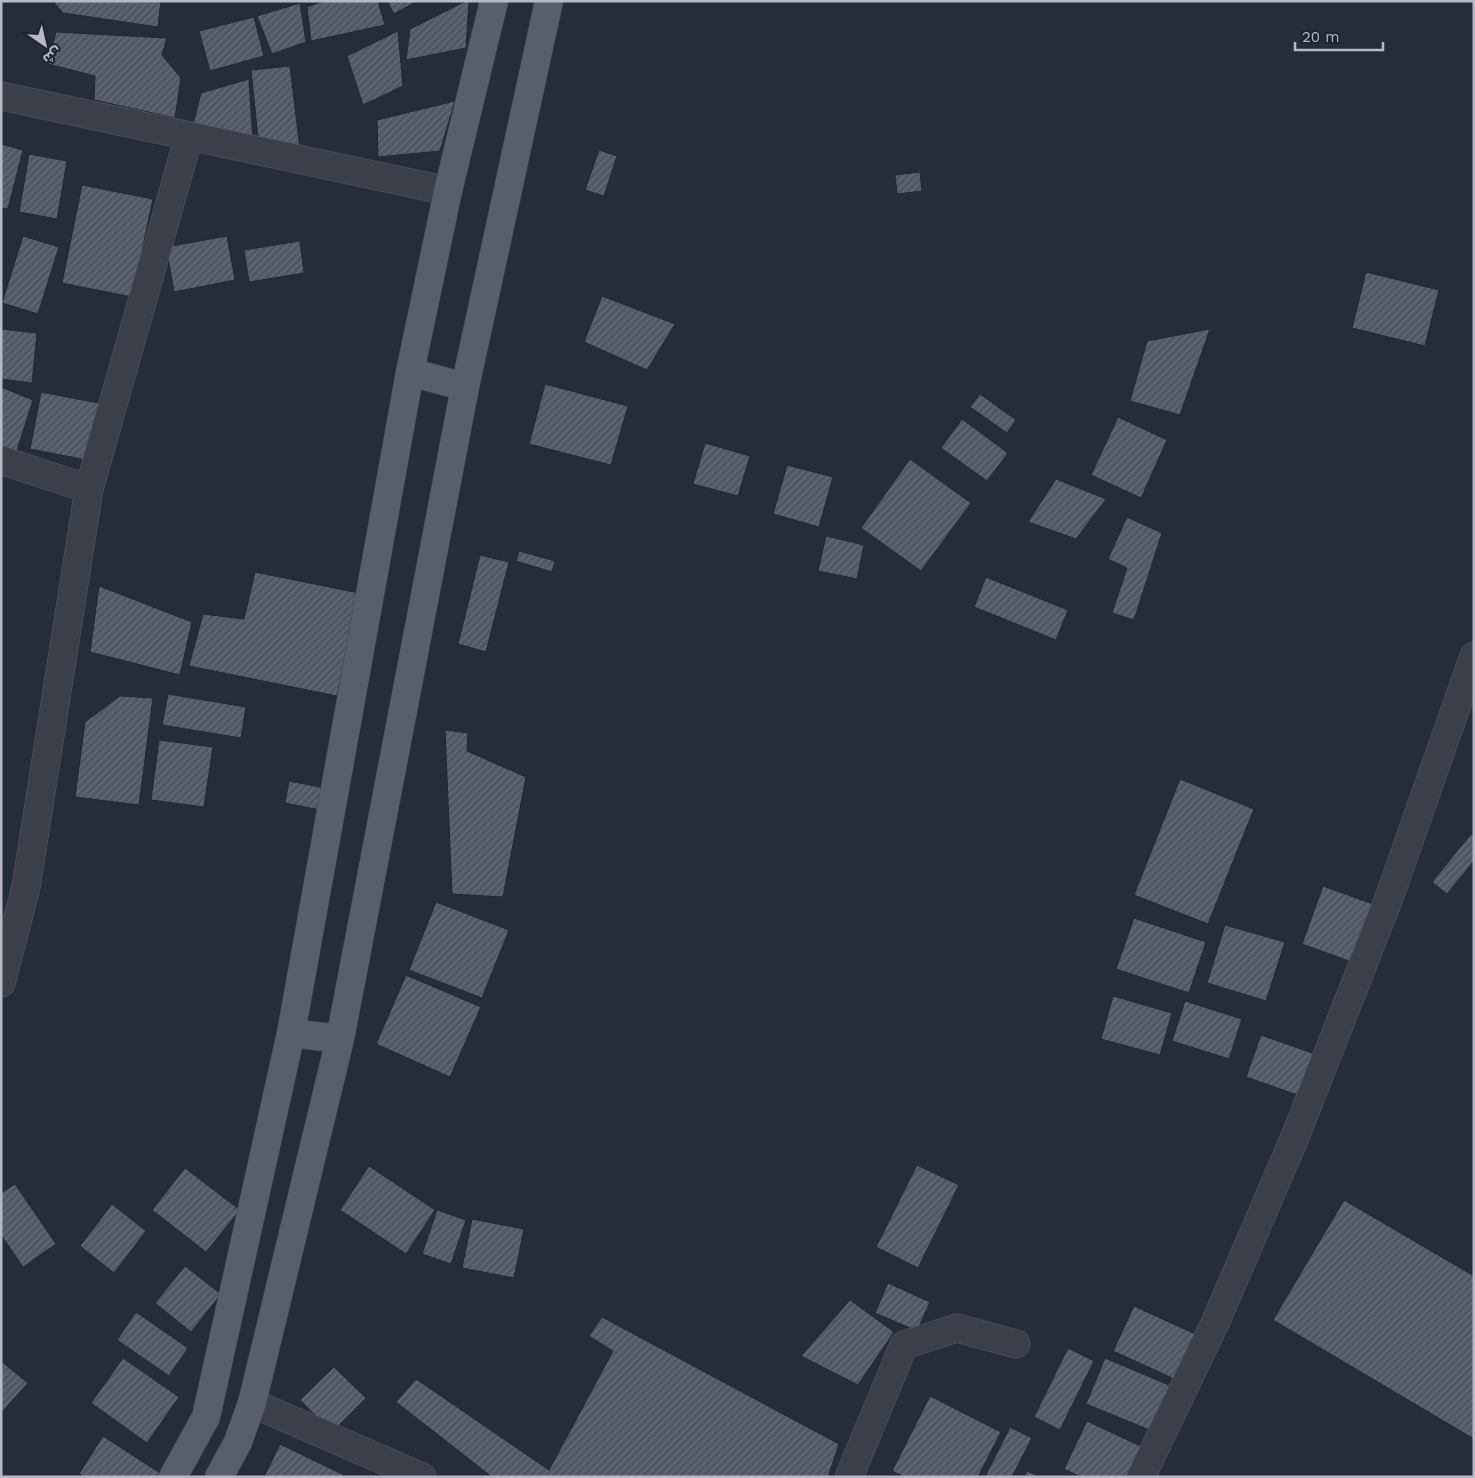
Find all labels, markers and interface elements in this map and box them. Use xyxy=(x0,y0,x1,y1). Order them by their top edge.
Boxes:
north arrow xyxy=(20,20,70,70)
scale bar xyxy=(1295,20,1382,52)
text: 20 m xyxy=(1302,28,1340,46)
text: ش xyxy=(40,44,65,68)

